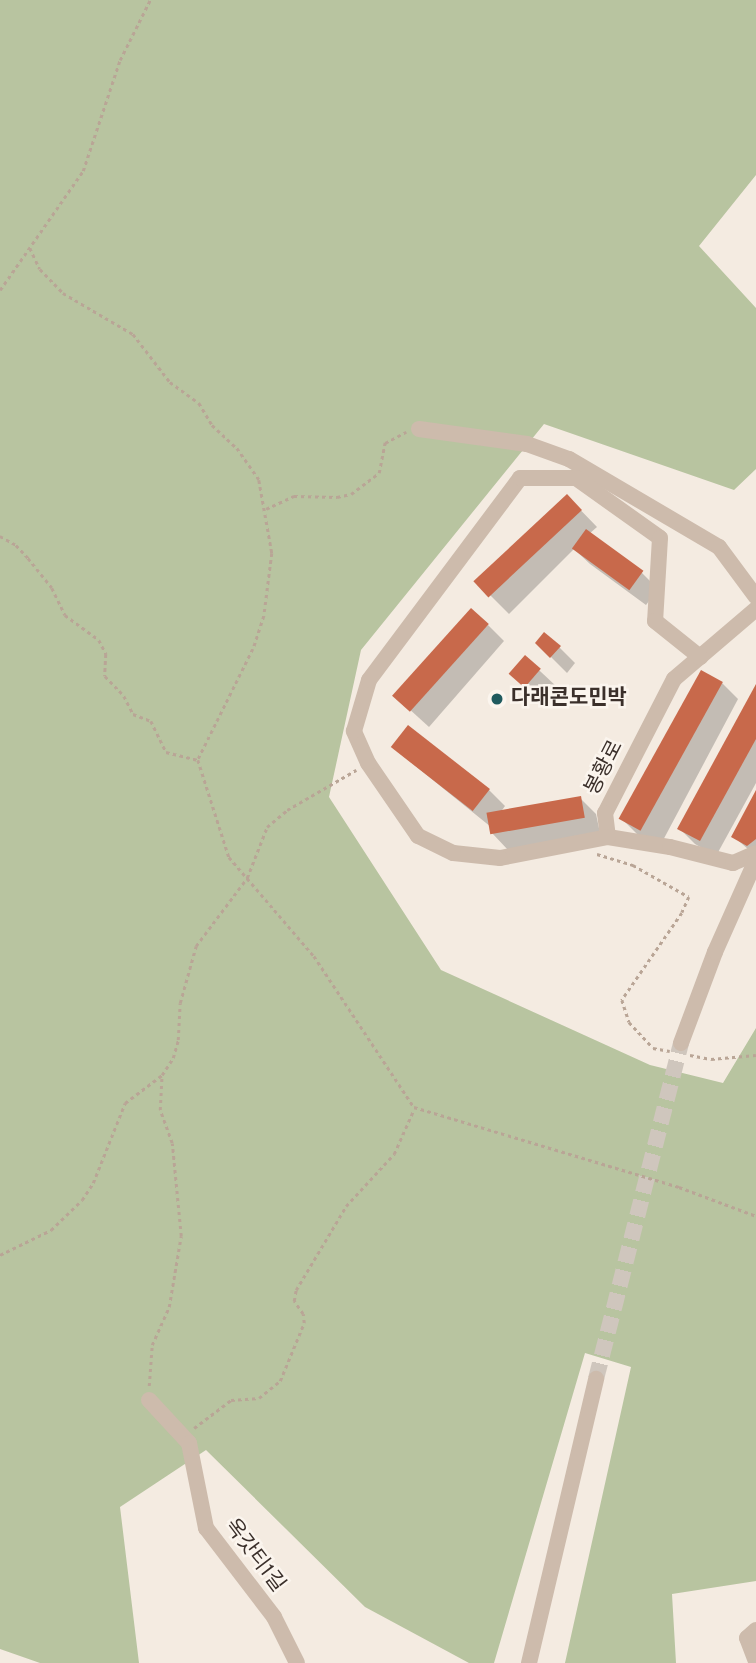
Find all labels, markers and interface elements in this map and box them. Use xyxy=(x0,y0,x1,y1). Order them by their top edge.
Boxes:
place label: 다래콘도민박 xyxy=(511,686,627,712)
marker: 다래콘도민박 xyxy=(489,691,505,707)
street label: 봉황로 xyxy=(581,736,629,800)
street label: 옥갓티1길 xyxy=(218,1514,290,1598)

